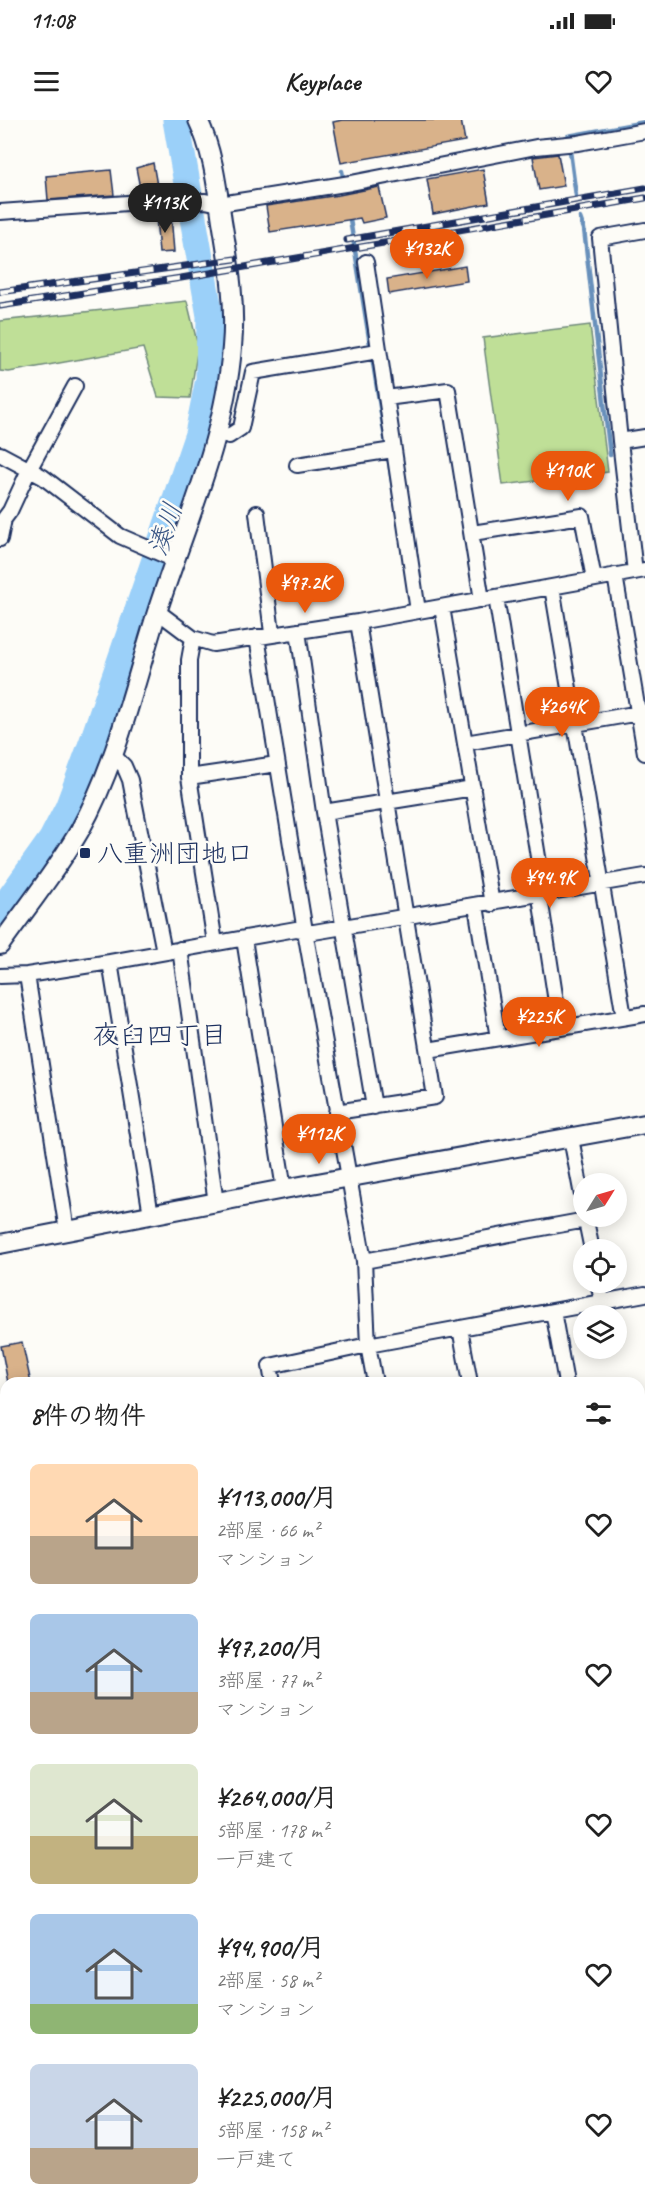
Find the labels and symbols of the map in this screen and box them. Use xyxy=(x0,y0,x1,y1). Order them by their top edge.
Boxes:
pin: ¥113K xyxy=(123,183,207,234)
pin: ¥132K xyxy=(385,229,469,280)
pin: ¥110K xyxy=(526,451,610,502)
water label: 湊川 xyxy=(140,498,190,560)
pin: ¥97.2K xyxy=(256,563,354,614)
pin: ¥264K xyxy=(520,687,604,738)
place label: 八重洲団地口 xyxy=(97,837,253,870)
marker: 八重洲団地口 xyxy=(78,846,92,860)
pin: ¥94.9K xyxy=(501,858,599,909)
pin: ¥225K xyxy=(497,997,581,1048)
district label: 夜臼四丁目 xyxy=(93,1018,228,1052)
pin: ¥112K xyxy=(277,1114,361,1165)
north arrow xyxy=(573,1173,627,1227)

